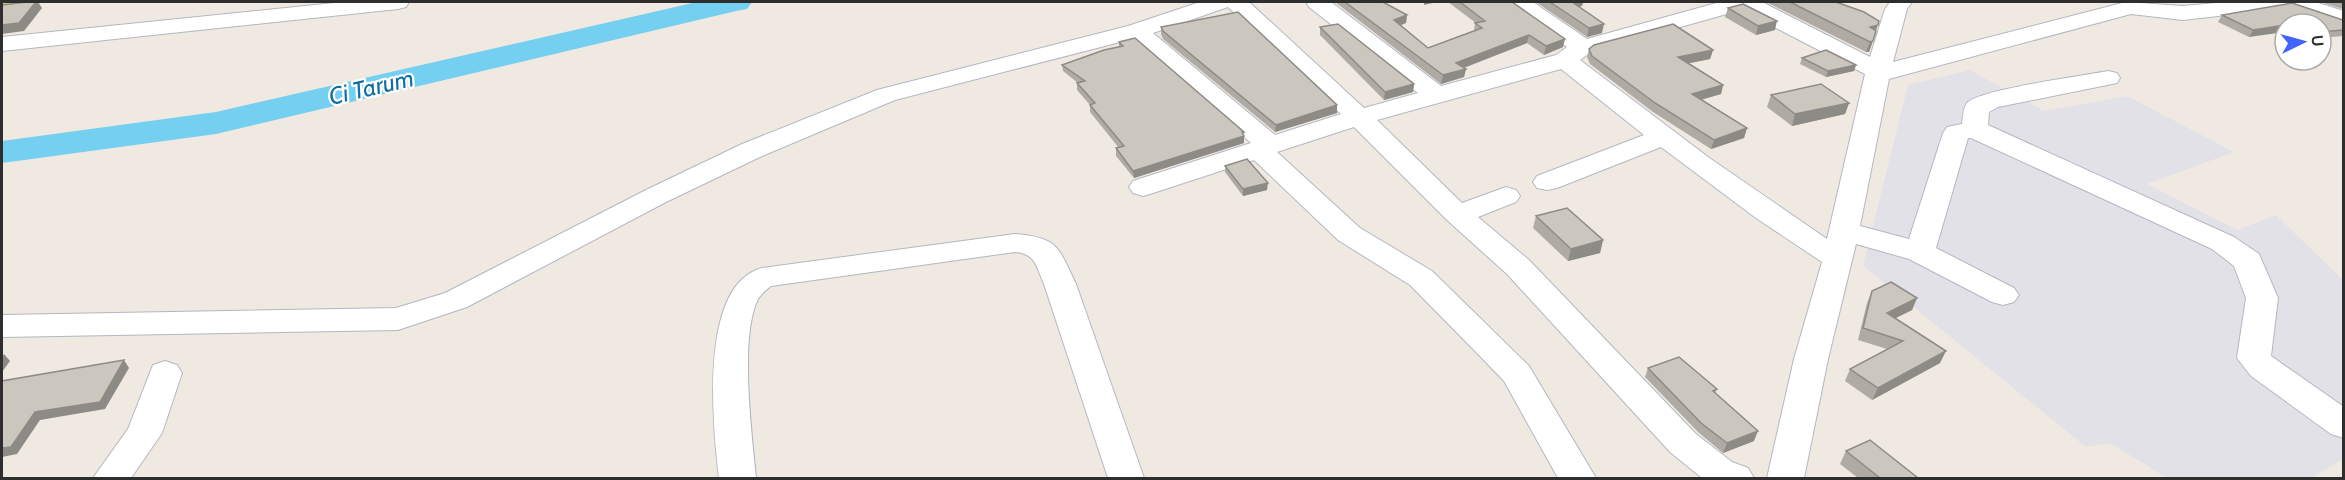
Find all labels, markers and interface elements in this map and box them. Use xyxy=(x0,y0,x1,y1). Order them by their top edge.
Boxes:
north arrow xyxy=(2273,12,2333,72)
text: U xyxy=(2307,34,2327,47)
water label: Ci Tarum xyxy=(326,63,416,111)

